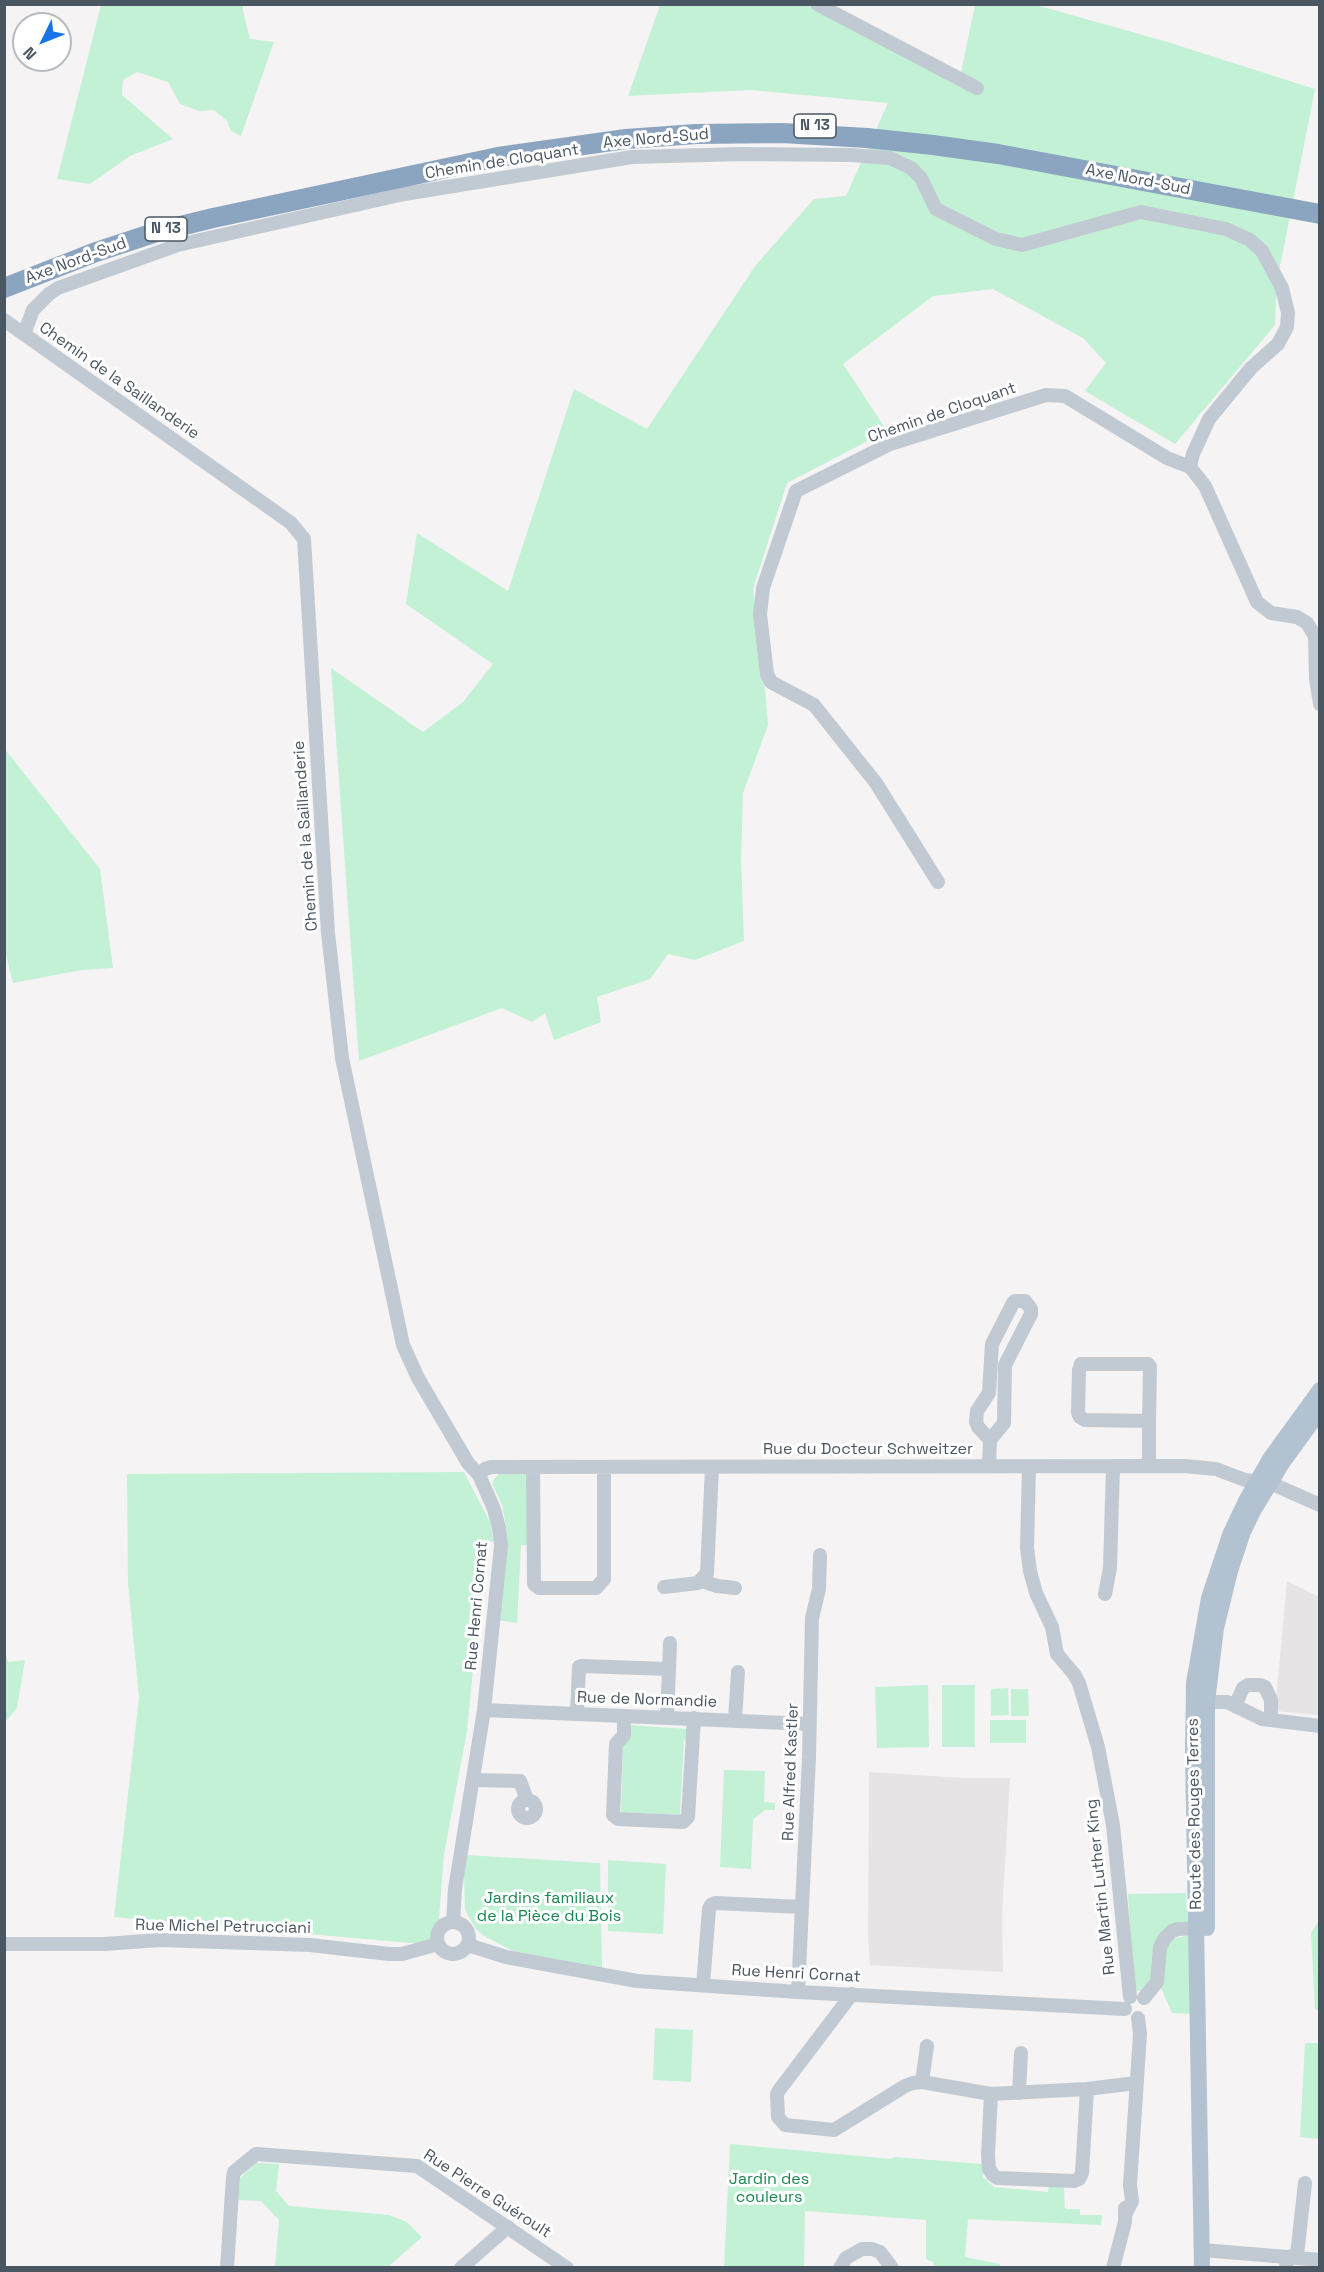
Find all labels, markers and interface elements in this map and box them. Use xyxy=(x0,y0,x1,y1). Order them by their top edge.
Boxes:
north arrow xyxy=(12,12,72,72)
text: N xyxy=(19,42,41,64)
road number: N 13 xyxy=(794,114,836,138)
street label: Axe Nord-Sud xyxy=(602,125,710,153)
street label: Chemin de Cloquant xyxy=(424,140,580,184)
street label: Axe Nord-Sud xyxy=(1084,160,1192,200)
road number: N 13 xyxy=(145,217,187,241)
street label: Axe Nord-Sud xyxy=(23,234,129,288)
street label: Chemin de la Saillanderie xyxy=(35,318,203,444)
street label: Chemin de Cloquant xyxy=(865,379,1019,447)
street label: Chemin de la Saillanderie xyxy=(290,740,322,932)
street label: Rue du Docteur Schweitzer xyxy=(763,1440,973,1460)
street label: Rue Henri Cornat xyxy=(462,1541,492,1671)
street label: Rue de Normandie xyxy=(577,1688,717,1712)
street label: Rue Alfred Kastler xyxy=(779,1703,803,1841)
street label: Route des Rouges Terres xyxy=(1184,1718,1206,1910)
street label: Rue Martin Luther King xyxy=(1082,1798,1120,1976)
park label: Jardins familiaux de la Pièce du Bois xyxy=(477,1889,621,1927)
street label: Rue Michel Petrucciani xyxy=(135,1916,311,1938)
street label: Rue Henri Cornat xyxy=(731,1961,861,1987)
street label: Rue Pierre Guéroult xyxy=(420,2146,554,2242)
park label: Jardin des couleurs xyxy=(729,2170,809,2208)

